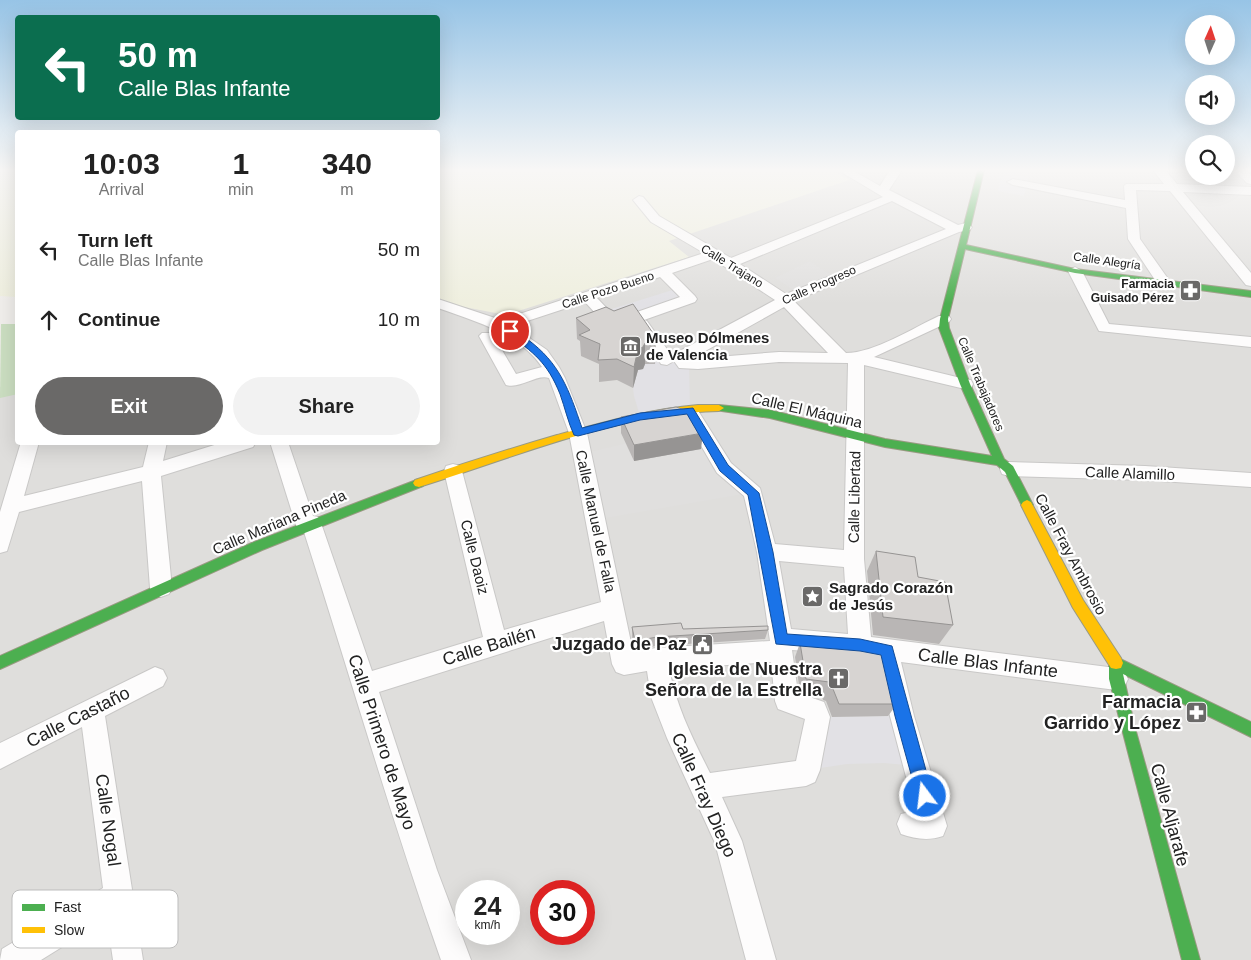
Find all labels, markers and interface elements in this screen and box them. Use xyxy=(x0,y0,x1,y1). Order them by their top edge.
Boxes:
north arrow xyxy=(1185,15,1235,65)
map controls xyxy=(1185,15,1235,185)
icon: left xyxy=(35,35,100,100)
text: 50 m xyxy=(118,35,198,74)
button: sound xyxy=(1185,75,1235,125)
text: Calle Blas Infante xyxy=(118,76,290,101)
button: search xyxy=(1185,135,1235,185)
text: 10:03 xyxy=(83,147,160,180)
text: 1 xyxy=(232,147,249,180)
text: 340 xyxy=(322,147,372,180)
text: Arrival xyxy=(99,181,144,198)
text: min xyxy=(228,181,254,198)
text: m xyxy=(340,181,353,198)
text: Turn left xyxy=(78,230,153,251)
icon: left xyxy=(35,236,63,264)
text: 50 m xyxy=(378,239,420,260)
street label: Calle Trajano xyxy=(698,241,766,291)
street label: Calle Alegría xyxy=(1072,249,1142,273)
text: Calle Blas Infante xyxy=(78,252,203,269)
street label: Calle Progreso xyxy=(780,262,858,308)
street label: Calle Pozo Bueno xyxy=(560,268,656,312)
place label: Farmacia Guisado Pérez xyxy=(1091,277,1174,305)
pharmacy icon: Farmacia Guisado Pérez xyxy=(1178,279,1202,303)
icon: ahead xyxy=(35,306,63,334)
text: Continue xyxy=(78,309,160,330)
text: 10 m xyxy=(378,309,420,330)
pin xyxy=(489,310,531,352)
icon: arrive xyxy=(496,317,524,345)
place label: Museo Dólmenes de Valencia xyxy=(646,329,769,363)
museum icon: Museo Dólmenes de Valencia xyxy=(618,334,642,358)
street label: Calle Trabajadores xyxy=(955,335,1007,433)
button: Exit xyxy=(35,377,223,435)
button: Share xyxy=(233,377,420,435)
street label: Calle El Máquina xyxy=(750,389,865,431)
street label: Calle Manuel de Falla xyxy=(573,448,620,594)
street label: Calle Libertad xyxy=(845,451,863,543)
street label: Calle Alamillo xyxy=(1085,463,1175,483)
street label: Calle Mariana Pineda xyxy=(210,486,349,558)
street label: Calle Fray Ambrosio xyxy=(1032,490,1110,618)
street label: Calle Daoiz xyxy=(457,518,493,596)
place label: Sagrado Corazón de Jesús xyxy=(829,579,953,613)
place icon: Sagrado Corazón de Jesús xyxy=(801,584,825,608)
street label: Calle Bailén xyxy=(440,622,538,670)
public building icon: Juzgado de Paz xyxy=(691,632,715,656)
place label: Juzgado de Paz xyxy=(552,634,687,654)
street label: Calle Blas Infante xyxy=(917,644,1059,682)
street label: Calle Primero de Mayo xyxy=(344,652,420,832)
place label: Iglesia de Nuestra Señora de la Estrella xyxy=(645,659,823,700)
church icon: Iglesia de Nuestra Señora de la Estrella xyxy=(826,667,850,691)
street label: Calle Castaño xyxy=(23,682,133,752)
place label: Farmacia Garrido y López xyxy=(1044,692,1182,733)
pharmacy icon: Farmacia Garrido y López xyxy=(1185,700,1209,724)
street label: Calle Fray Diego xyxy=(668,730,740,860)
street label: Calle Aljarafe xyxy=(1147,761,1193,869)
position arrow xyxy=(898,769,950,821)
street label: Calle Nogal xyxy=(92,773,124,867)
speed limit sign: 30 xyxy=(530,880,595,945)
legend xyxy=(12,890,178,948)
text: 24 xyxy=(474,892,501,920)
text: Fast xyxy=(54,899,81,915)
text: km/h xyxy=(474,918,501,932)
text: Slow xyxy=(54,922,85,938)

